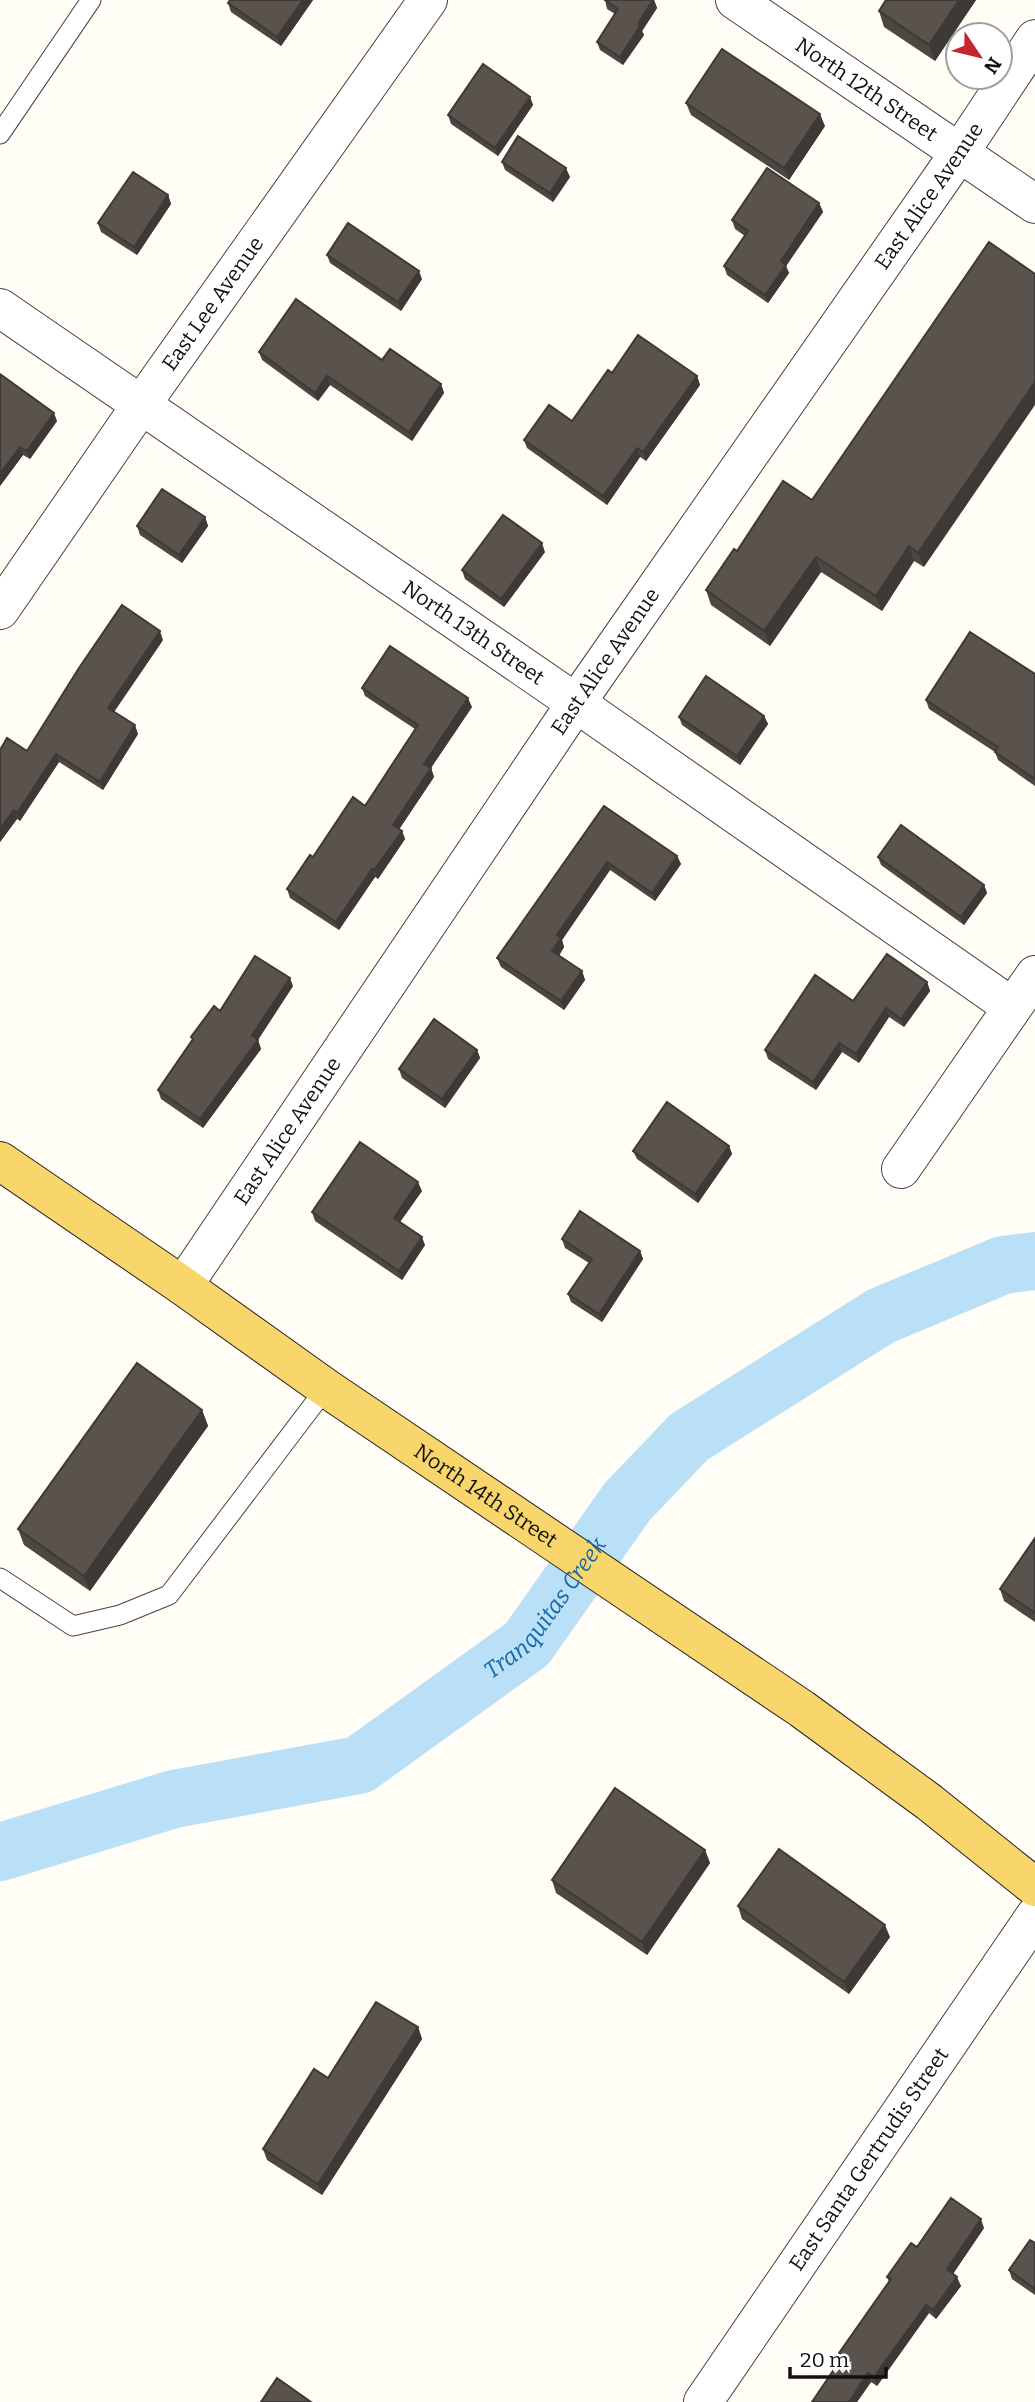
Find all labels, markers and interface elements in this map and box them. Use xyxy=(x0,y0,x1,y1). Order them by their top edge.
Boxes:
north arrow xyxy=(944,21,1014,91)
street label: North 12th Street xyxy=(790,32,943,147)
text: N xyxy=(979,53,1006,78)
street label: East Alice Avenue xyxy=(869,118,989,274)
street label: East Lee Avenue xyxy=(156,232,269,376)
street label: North 13th Street xyxy=(397,575,550,691)
street label: East Alice Avenue xyxy=(545,583,665,740)
street label: East Alice Avenue xyxy=(228,1052,347,1210)
street label: North 14th Street xyxy=(409,1438,563,1553)
water label: Tranquitas Creek xyxy=(478,1531,612,1684)
street label: East Santa Gertrudis Street xyxy=(784,2042,954,2276)
scale bar xyxy=(790,2336,886,2380)
text: 20 m xyxy=(800,2347,849,2373)

